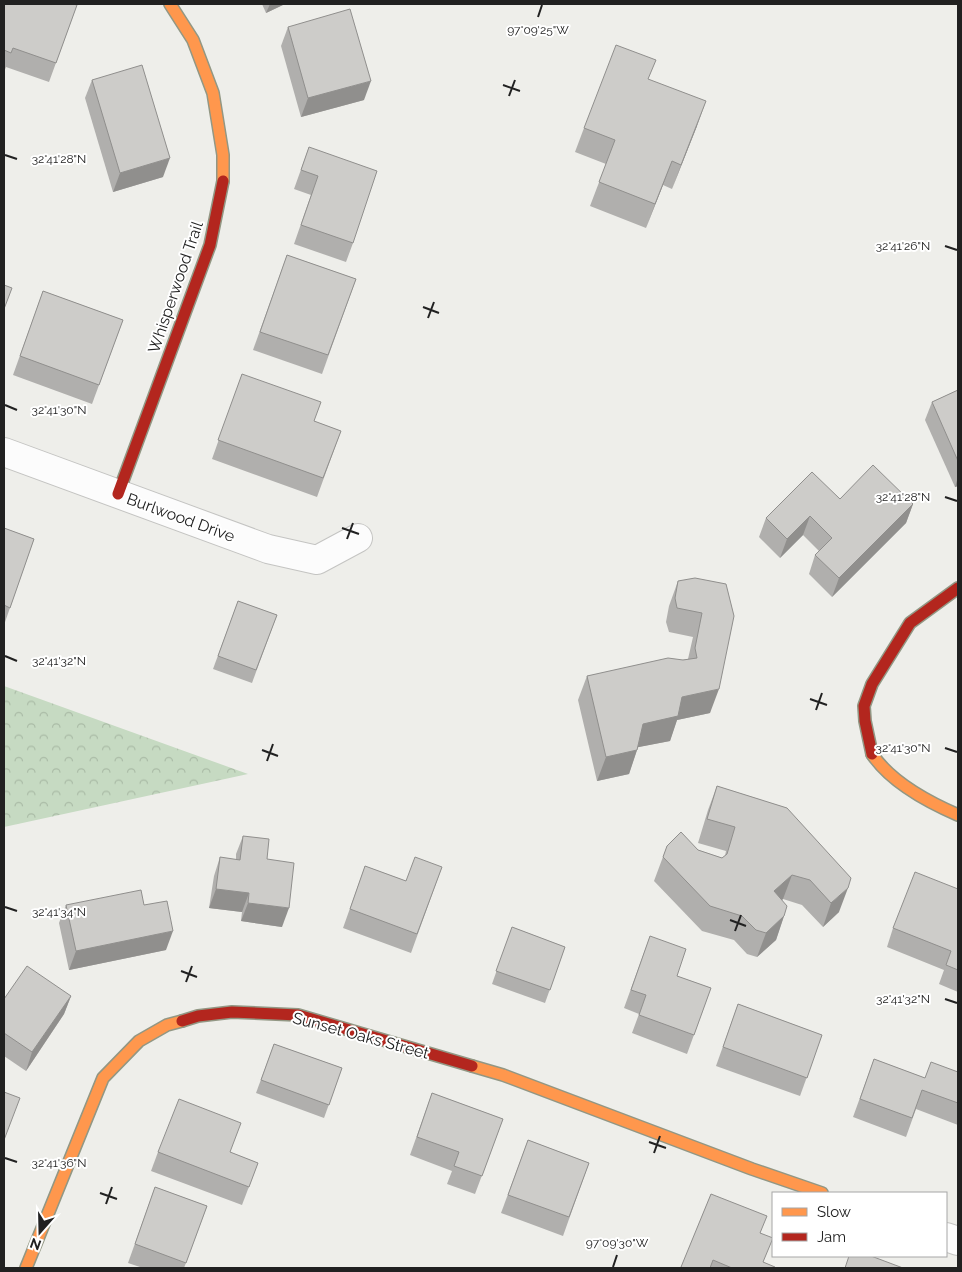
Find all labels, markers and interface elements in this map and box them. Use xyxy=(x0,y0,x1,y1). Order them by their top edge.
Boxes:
text: 97°09'25"W xyxy=(507,23,569,37)
text: 32°41'28"N xyxy=(32,152,86,166)
street label: Whisperwood Trail xyxy=(144,218,207,355)
text: 32°41'26"N xyxy=(876,239,930,253)
text: 32°41'30"N xyxy=(32,403,86,417)
street label: Burlwood Drive xyxy=(124,489,238,546)
text: 32°41'28"N xyxy=(876,490,930,504)
text: 32°41'32"N xyxy=(32,654,86,668)
text: 32°41'30"N xyxy=(876,741,930,755)
text: 32°41'34"N xyxy=(32,905,86,919)
text: 32°41'32"N xyxy=(876,992,930,1006)
street label: Sunset Oaks Street xyxy=(291,1008,432,1063)
text: 32°41'36"N xyxy=(32,1156,86,1170)
legend xyxy=(772,1192,947,1257)
text: Slow xyxy=(817,1203,851,1221)
north arrow xyxy=(15,1207,65,1257)
text: Jam xyxy=(817,1228,846,1246)
text: N xyxy=(28,1235,43,1254)
text: 97°09'30"W xyxy=(586,1236,649,1250)

